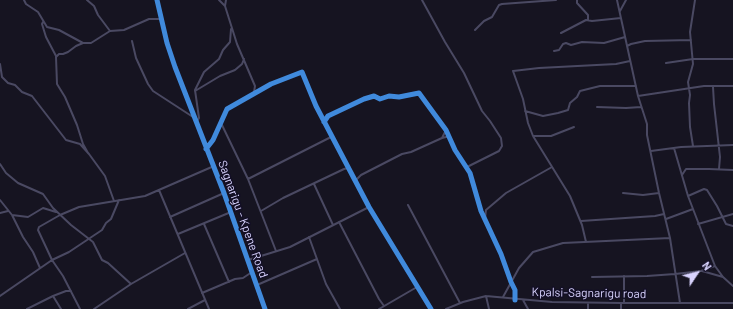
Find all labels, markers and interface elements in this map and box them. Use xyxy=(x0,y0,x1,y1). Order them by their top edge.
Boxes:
street label: Sagnarigu - Kpene Road xyxy=(215,158,271,280)
north arrow xyxy=(677,253,717,293)
text: N xyxy=(700,259,715,273)
street label: Kpalsi-Sagnarigu road xyxy=(532,285,646,301)

